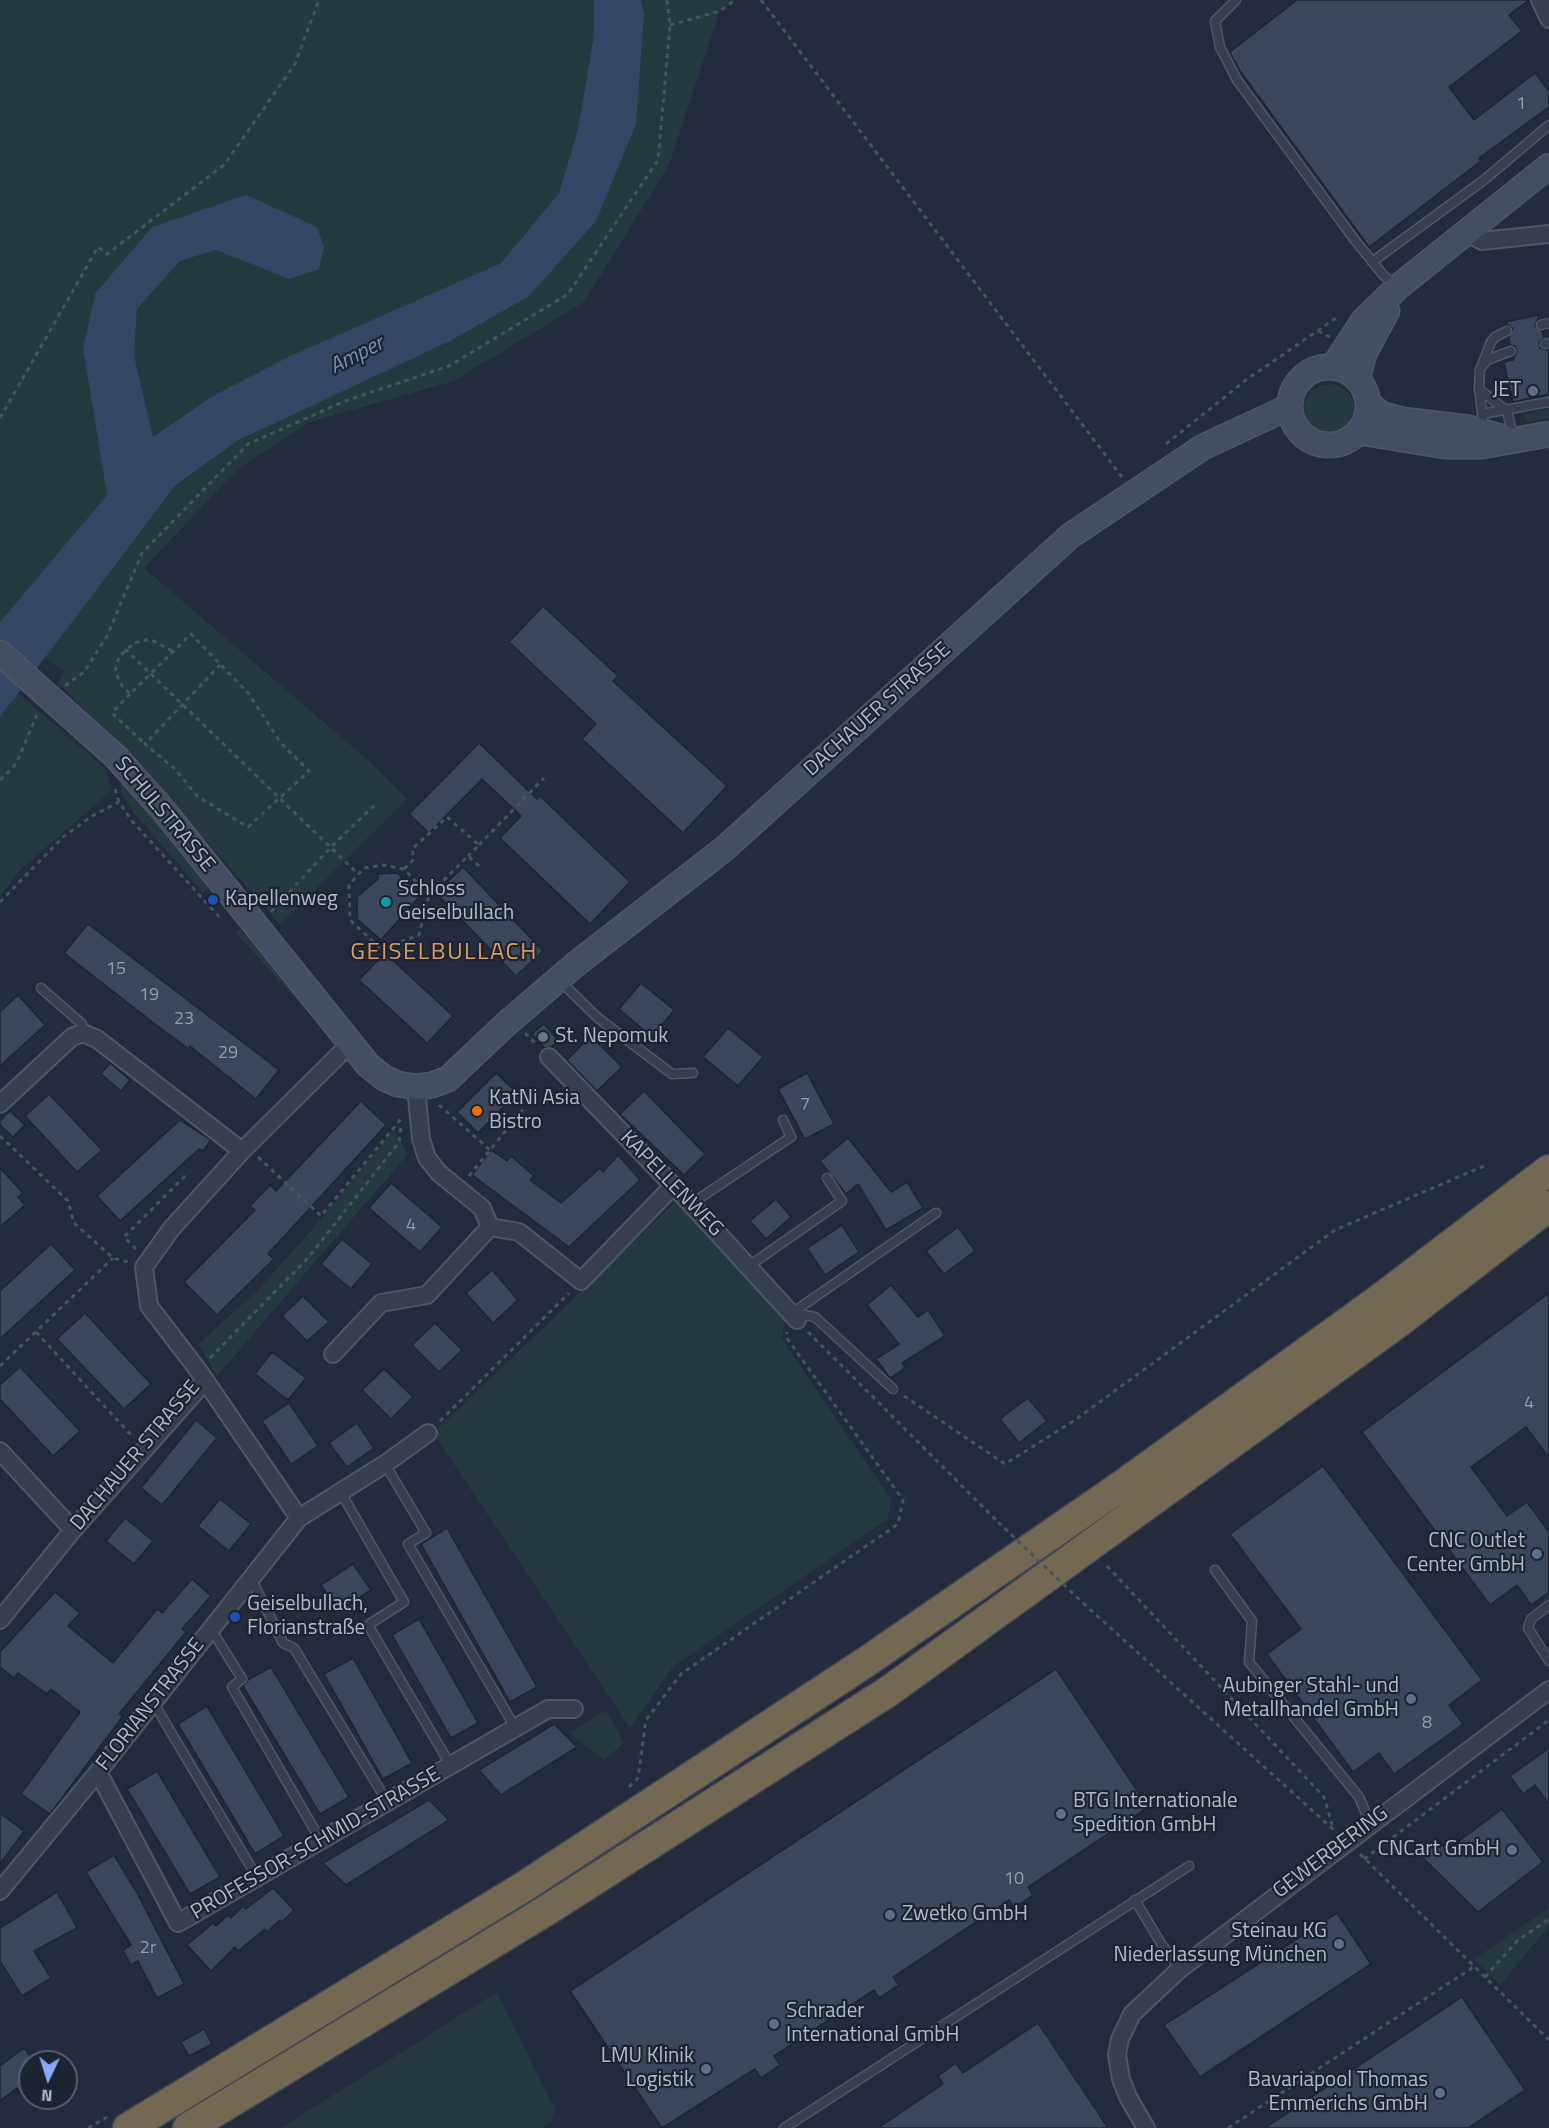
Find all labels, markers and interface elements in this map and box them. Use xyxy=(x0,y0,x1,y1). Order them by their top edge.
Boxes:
house number: 1 xyxy=(1516,94,1526,116)
water label: Amper xyxy=(325,331,389,381)
place label: JET xyxy=(1492,378,1521,404)
marker: JET xyxy=(1526,384,1540,398)
street label: DACHAUER STRASSE xyxy=(800,638,956,782)
street label: SCHULSTRASSE xyxy=(109,752,219,878)
place label: Schloss Geiselbullach xyxy=(398,877,514,927)
place label: Kapellenweg xyxy=(225,887,338,913)
marker: Kapellenweg xyxy=(206,893,220,907)
marker: Schloss Geiselbullach xyxy=(379,895,393,909)
district label: GEISELBULLACH xyxy=(350,939,538,967)
house number: 15 xyxy=(106,959,126,981)
house number: 19 xyxy=(139,985,159,1007)
house number: 23 xyxy=(174,1009,194,1031)
place label: St. Nepomuk xyxy=(555,1024,668,1050)
marker: St. Nepomuk xyxy=(536,1030,550,1044)
house number: 29 xyxy=(218,1043,238,1065)
place label: KatNi Asia Bistro xyxy=(489,1086,580,1136)
house number: 7 xyxy=(800,1095,810,1117)
marker: KatNi Asia Bistro xyxy=(470,1104,484,1118)
street label: KAPELLENWEG xyxy=(614,1126,728,1242)
house number: 4 xyxy=(406,1215,416,1237)
street label: DACHAUER STRASSE xyxy=(66,1376,206,1536)
house number: 4 xyxy=(1524,1393,1534,1415)
place label: CNC Outlet Center GmbH xyxy=(1406,1529,1525,1579)
marker: CNC Outlet Center GmbH xyxy=(1530,1547,1544,1561)
place label: Geiselbullach, Florianstraße xyxy=(247,1592,368,1642)
marker: Geiselbullach, Florianstraße xyxy=(228,1610,242,1624)
street label: FLORIANSTRASSE xyxy=(91,1634,211,1776)
place label: Aubinger Stahl- und Metallhandel GmbH xyxy=(1223,1674,1399,1724)
marker: Aubinger Stahl- und Metallhandel GmbH xyxy=(1404,1692,1418,1706)
house number: 8 xyxy=(1422,1713,1432,1735)
street label: PROFESSOR-SCHMID-STRASSE xyxy=(187,1762,445,1926)
place label: BTG Internationale Spedition GmbH xyxy=(1073,1789,1238,1839)
street label: GEWERBERING xyxy=(1269,1802,1393,1904)
marker: BTG Internationale Spedition GmbH xyxy=(1054,1807,1068,1821)
place label: CNCart GmbH xyxy=(1378,1837,1500,1863)
marker: CNCart GmbH xyxy=(1505,1843,1519,1857)
house number: 10 xyxy=(1004,1869,1024,1891)
place label: Zwetko GmbH xyxy=(902,1902,1028,1928)
marker: Zwetko GmbH xyxy=(883,1908,897,1922)
place label: Steinau KG Niederlassung München xyxy=(1113,1919,1327,1969)
marker: Steinau KG Niederlassung München xyxy=(1332,1937,1346,1951)
house number: 2r xyxy=(140,1938,156,1960)
place label: Schrader International GmbH xyxy=(786,1999,959,2049)
marker: Schrader International GmbH xyxy=(767,2017,781,2031)
place label: LMU Klinik Logistik xyxy=(601,2044,694,2094)
north arrow xyxy=(18,2050,78,2110)
marker: LMU Klinik Logistik xyxy=(699,2062,713,2076)
place label: Bavariapool Thomas Emmerichs GmbH xyxy=(1248,2068,1428,2118)
text: N xyxy=(41,2084,53,2108)
marker: Bavariapool Thomas Emmerichs GmbH xyxy=(1433,2086,1447,2100)

